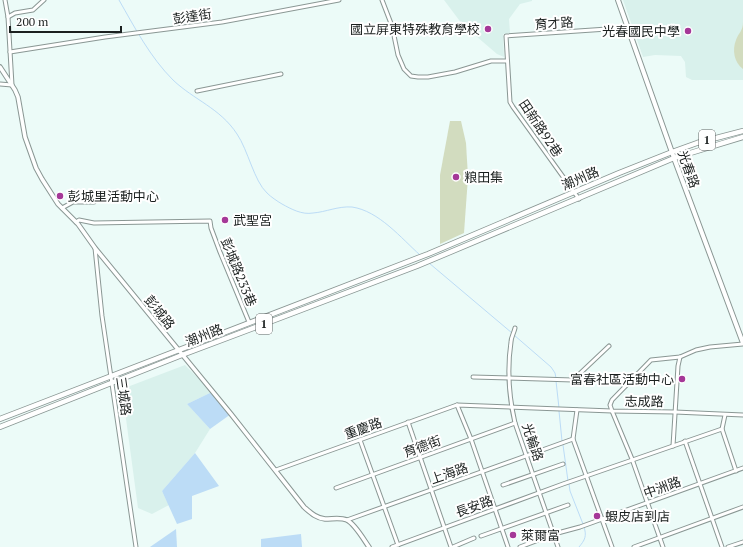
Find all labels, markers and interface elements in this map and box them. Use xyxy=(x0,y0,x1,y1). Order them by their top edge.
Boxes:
street label: 彭達街 xyxy=(171,4,213,28)
scale bar xyxy=(10,8,121,34)
street label: 育才路 xyxy=(534,13,574,33)
text: 200 m xyxy=(16,14,49,29)
place label: 國立屏東特殊教育學校 xyxy=(350,20,480,38)
place label: 光春國民中學 xyxy=(602,22,680,40)
marker: 國立屏東特殊教育學校 xyxy=(483,24,493,34)
marker: 光春國民中學 xyxy=(683,26,693,36)
street label: 田新路92巷 xyxy=(515,96,567,160)
road number: 1 xyxy=(699,130,715,150)
street label: 光春路 xyxy=(674,148,704,190)
street label: 潮州路 xyxy=(559,162,601,194)
place label: 粮田集 xyxy=(464,168,503,186)
marker: 粮田集 xyxy=(451,172,461,182)
place label: 彭城里活動中心 xyxy=(68,187,159,205)
marker: 彭城里活動中心 xyxy=(55,191,65,201)
place label: 武聖宮 xyxy=(233,211,272,229)
marker: 武聖宮 xyxy=(220,215,230,225)
street label: 彭城路233巷 xyxy=(217,235,261,309)
street label: 彭城路 xyxy=(141,291,179,333)
road number: 1 xyxy=(256,314,272,334)
street label: 潮州路 xyxy=(183,320,225,350)
place label: 富春社區活動中心 xyxy=(570,370,674,388)
marker: 富春社區活動中心 xyxy=(677,374,687,384)
street label: 三城路 xyxy=(112,375,136,417)
street label: 志成路 xyxy=(624,392,664,410)
street label: 重慶路 xyxy=(342,413,384,443)
street label: 光輪路 xyxy=(518,421,548,463)
street label: 育德街 xyxy=(401,431,443,461)
street label: 上海路 xyxy=(428,458,470,488)
street label: 中洲路 xyxy=(641,472,683,502)
street label: 長安路 xyxy=(453,491,495,521)
place label: 蝦皮店到店 xyxy=(605,507,670,525)
marker: 蝦皮店到店 xyxy=(592,511,602,521)
place label: 萊爾富 xyxy=(521,526,560,544)
marker: 萊爾富 xyxy=(508,530,518,540)

